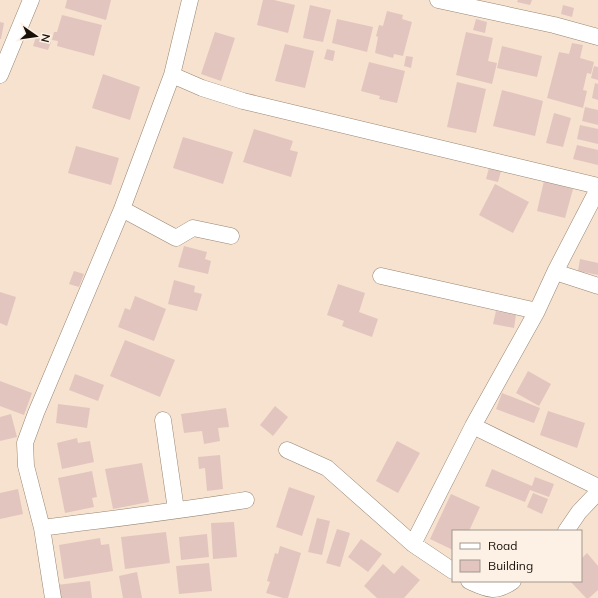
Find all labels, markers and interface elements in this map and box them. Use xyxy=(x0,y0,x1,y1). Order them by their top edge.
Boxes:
north arrow xyxy=(16,16,56,56)
text: N xyxy=(38,33,53,44)
legend xyxy=(452,530,582,582)
text: Road xyxy=(488,538,517,553)
text: Building xyxy=(488,558,533,573)

